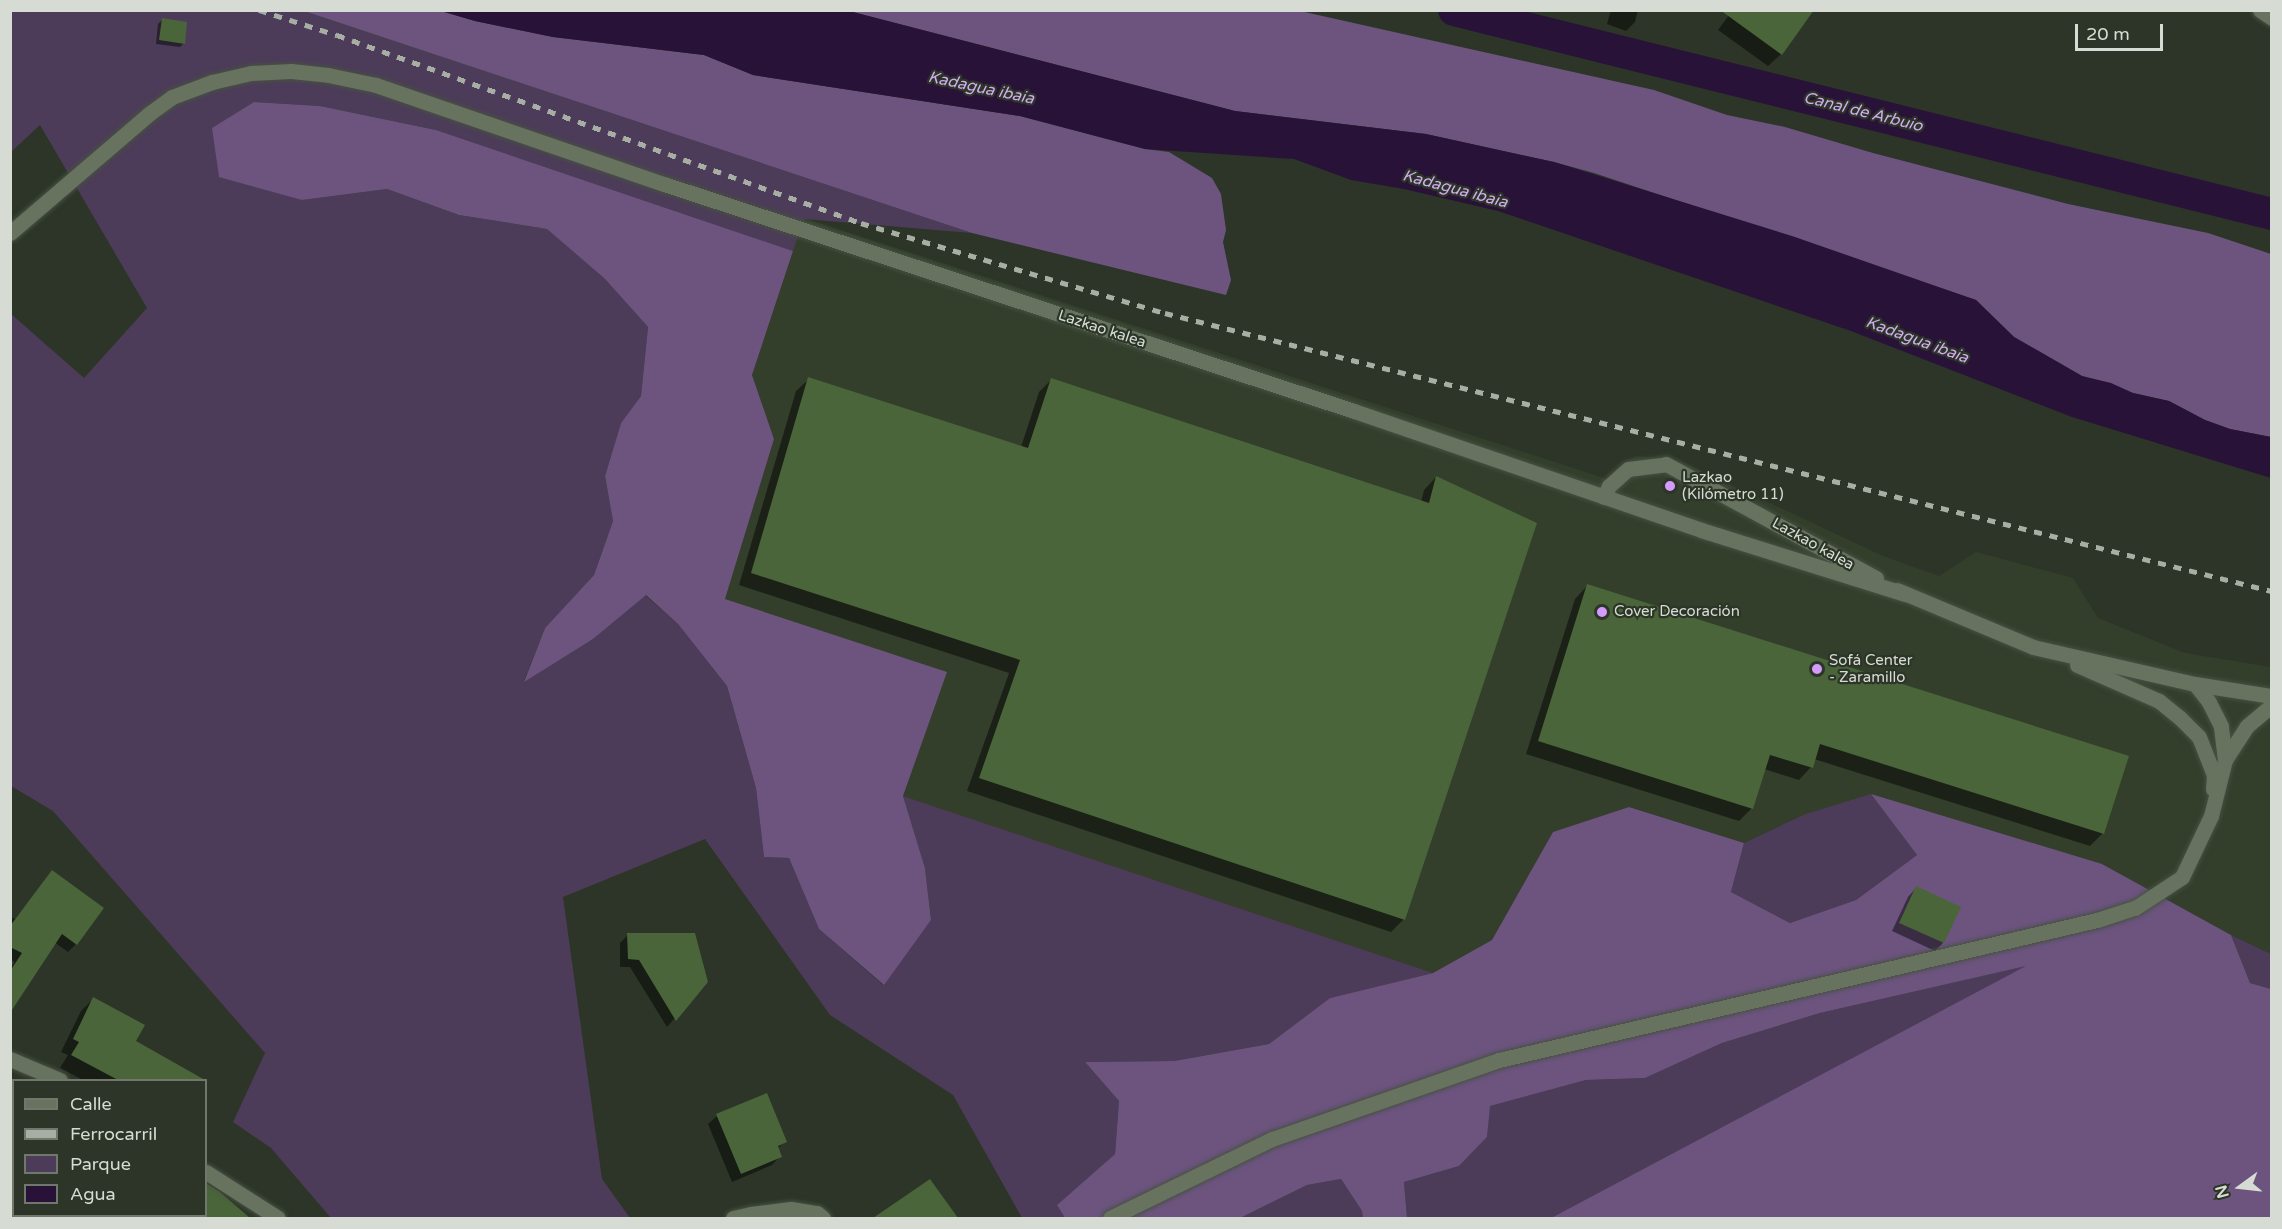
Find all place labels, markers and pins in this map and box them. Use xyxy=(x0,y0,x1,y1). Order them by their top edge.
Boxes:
place label: Lazkao (Kilómetro 11) xyxy=(1682,468,1784,503)
marker: Lazkao (Kilómetro 11) xyxy=(1663,479,1677,493)
place label: Cover Decoración xyxy=(1614,603,1740,621)
marker: Cover Decoración xyxy=(1595,605,1609,619)
place label: Sofá Center - Zaramillo xyxy=(1829,651,1913,686)
marker: Sofá Center - Zaramillo xyxy=(1810,662,1824,676)

